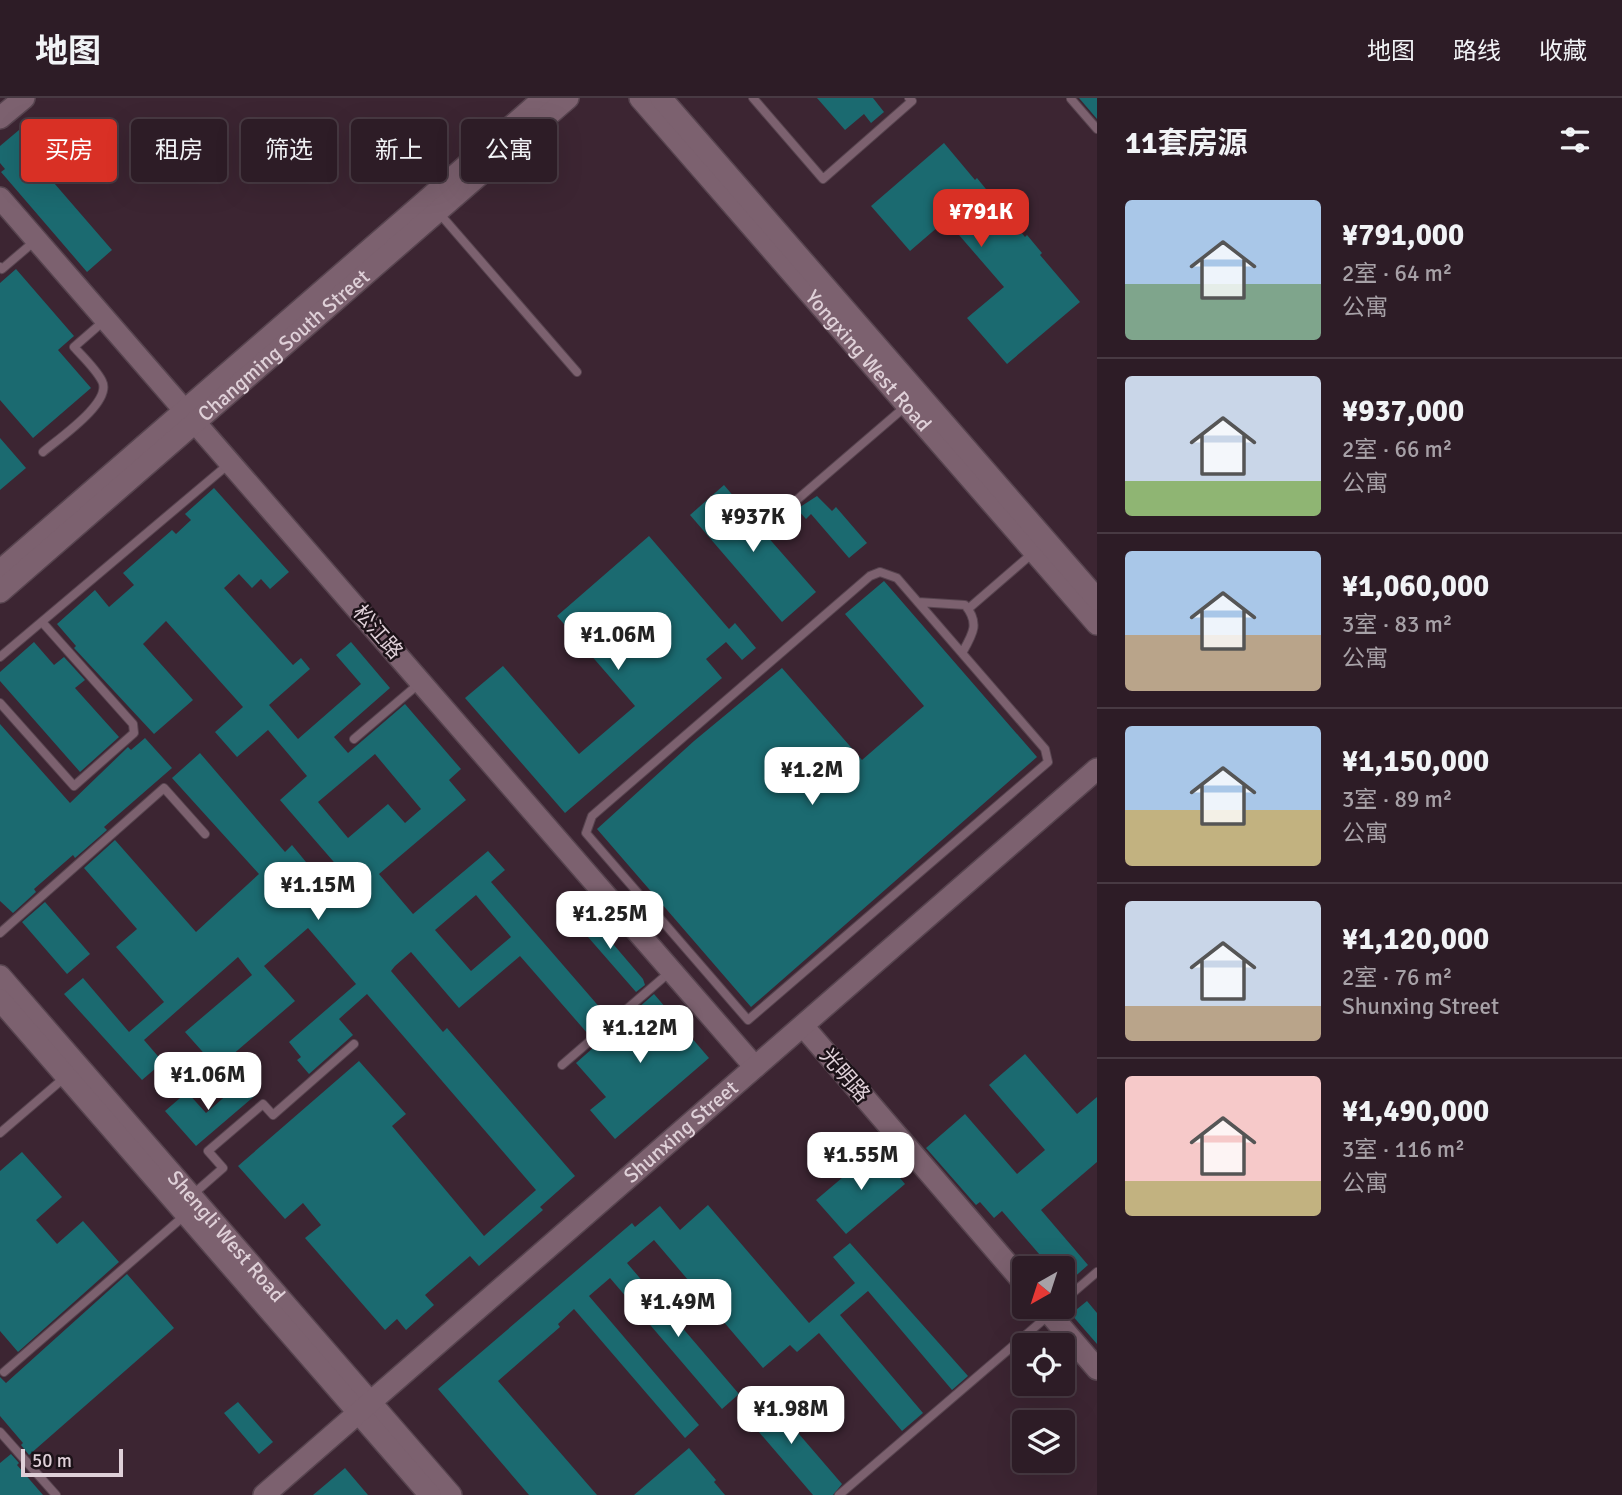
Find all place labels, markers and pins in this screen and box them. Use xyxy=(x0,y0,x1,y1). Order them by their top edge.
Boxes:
pin: ¥791K xyxy=(932,190,1030,249)
pin: ¥937K xyxy=(704,494,802,554)
pin: ¥1.06M xyxy=(561,612,675,672)
pin: ¥1.2M xyxy=(763,748,861,807)
pin: ¥1.15M xyxy=(261,862,375,922)
pin: ¥1.25M xyxy=(553,892,667,951)
pin: ¥1.12M xyxy=(583,1006,697,1065)
pin: ¥1.06M xyxy=(151,1052,265,1112)
pin: ¥1.55M xyxy=(804,1132,918,1192)
pin: ¥1.49M xyxy=(621,1280,735,1339)
pin: ¥1.98M xyxy=(734,1386,848,1446)

